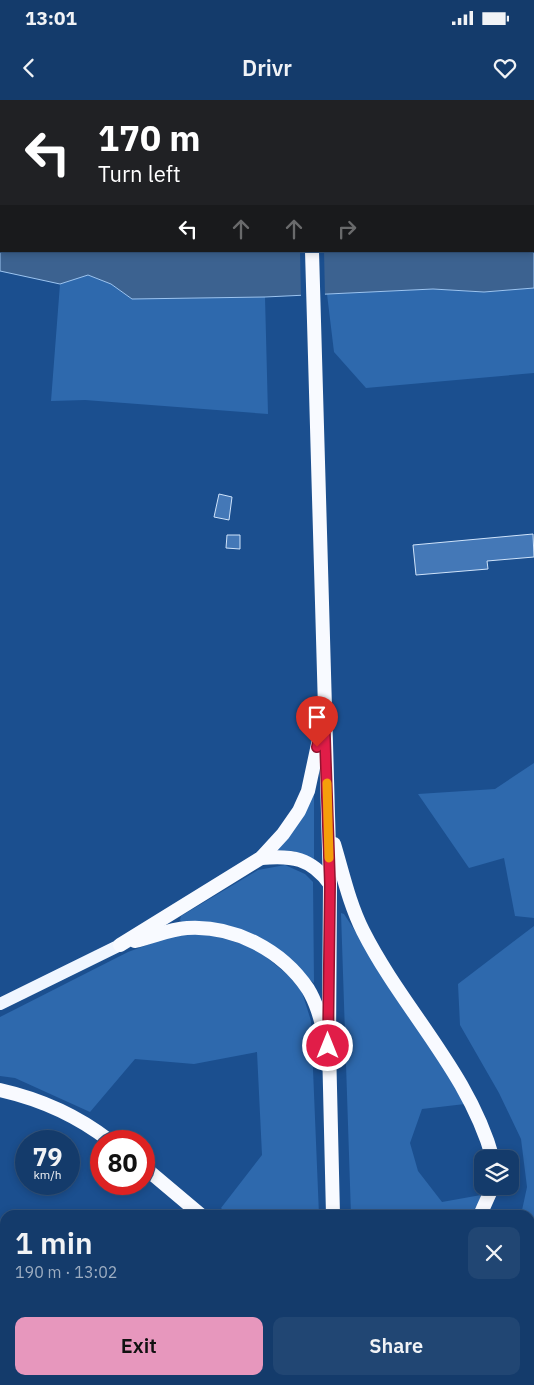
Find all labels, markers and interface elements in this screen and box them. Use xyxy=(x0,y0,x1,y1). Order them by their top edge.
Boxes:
text: 13:01 xyxy=(25,6,77,30)
text: Drivr xyxy=(242,53,292,82)
icon: back xyxy=(15,54,43,82)
icon: heart xyxy=(491,54,519,82)
text: 170 m xyxy=(98,115,201,161)
icon: left xyxy=(15,120,80,185)
text: Turn left xyxy=(98,159,181,188)
icon: left xyxy=(174,215,202,243)
icon: ahead xyxy=(227,215,255,243)
icon: ahead xyxy=(280,215,308,243)
icon: right xyxy=(333,215,361,243)
pin xyxy=(296,696,338,747)
icon: arrive xyxy=(303,703,331,731)
position arrow xyxy=(301,1019,353,1071)
speed limit sign: 80 xyxy=(90,1130,155,1195)
text: 79 xyxy=(32,1140,63,1173)
map controls xyxy=(474,1150,519,1195)
button: layers xyxy=(474,1150,519,1195)
text: km/h xyxy=(33,1167,62,1182)
text: 1 min xyxy=(15,1223,93,1262)
button: close xyxy=(468,1227,520,1279)
text: 190 m · 13:02 xyxy=(15,1262,117,1282)
button: Exit xyxy=(15,1317,263,1375)
button: Share xyxy=(273,1317,520,1375)

